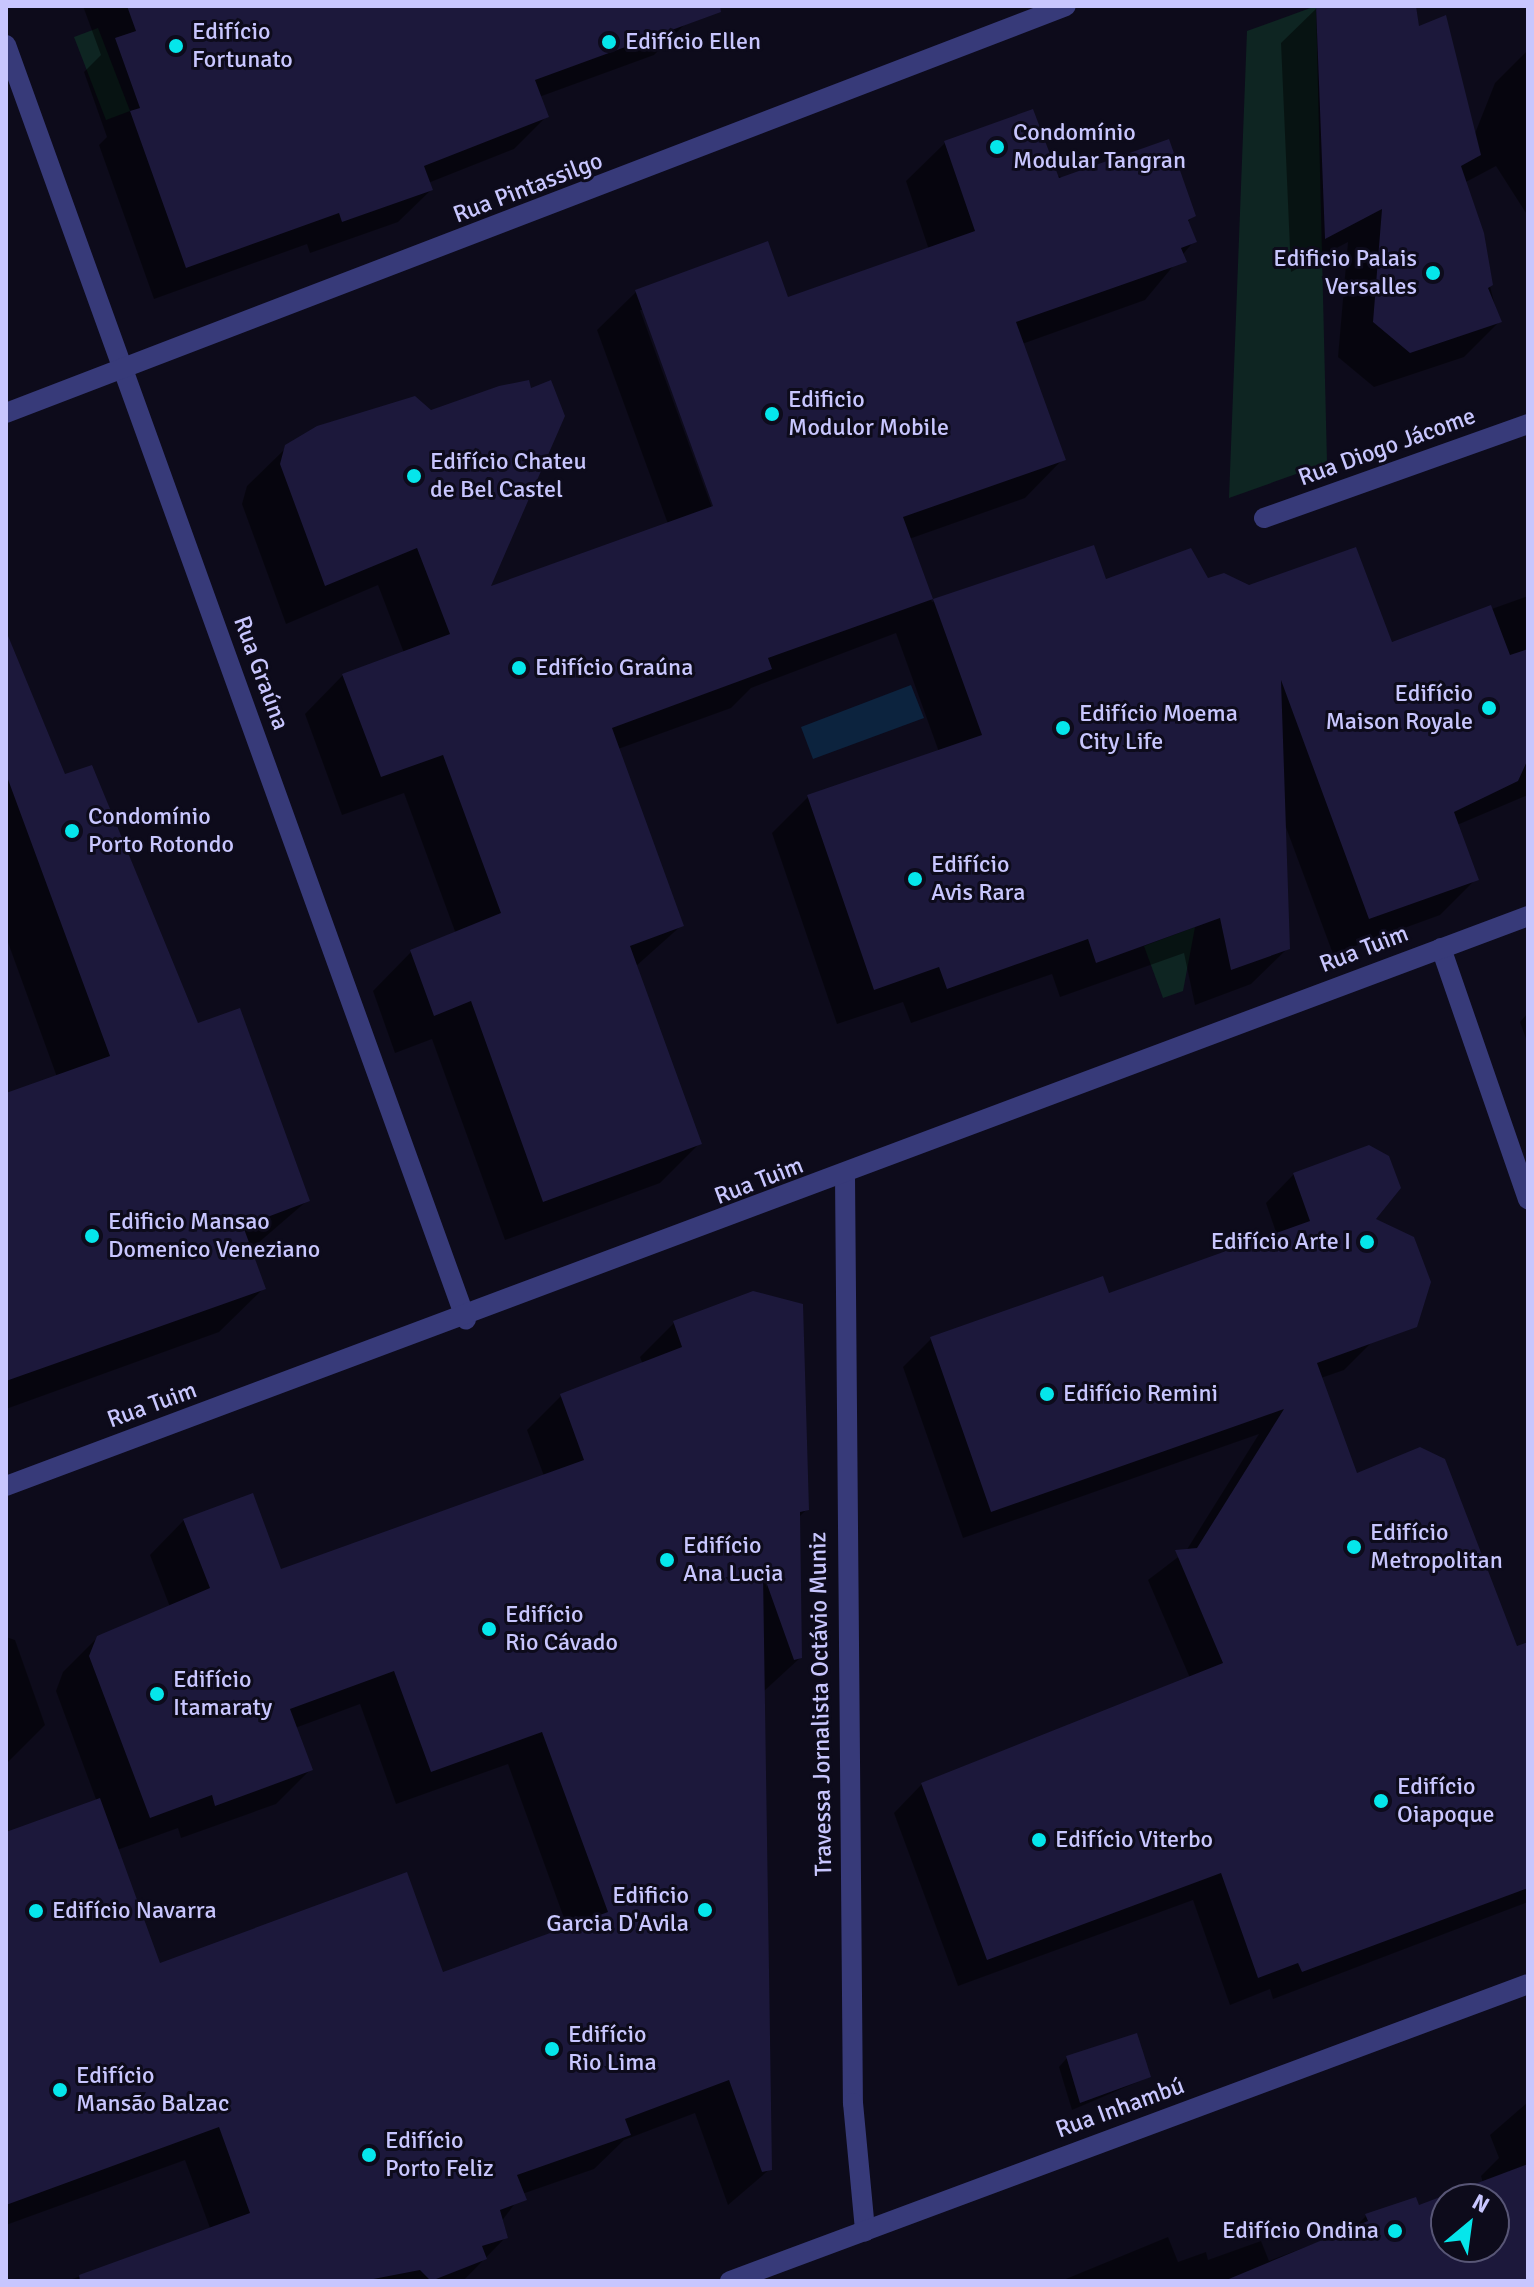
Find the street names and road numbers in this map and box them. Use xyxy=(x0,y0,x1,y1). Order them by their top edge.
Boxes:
street label: Rua Pintassilgo xyxy=(449,146,607,230)
street label: Rua Diogo Jácome xyxy=(1294,402,1480,492)
street label: Rua Graúna xyxy=(227,612,295,734)
street label: Rua Tuim xyxy=(1315,919,1413,979)
street label: Rua Tuim xyxy=(710,1151,808,1211)
street label: Rua Tuim xyxy=(103,1376,201,1434)
street label: Travessa Jornalista Octávio Muniz xyxy=(804,1532,838,1876)
street label: Rua Inhambú xyxy=(1052,2071,1188,2145)

